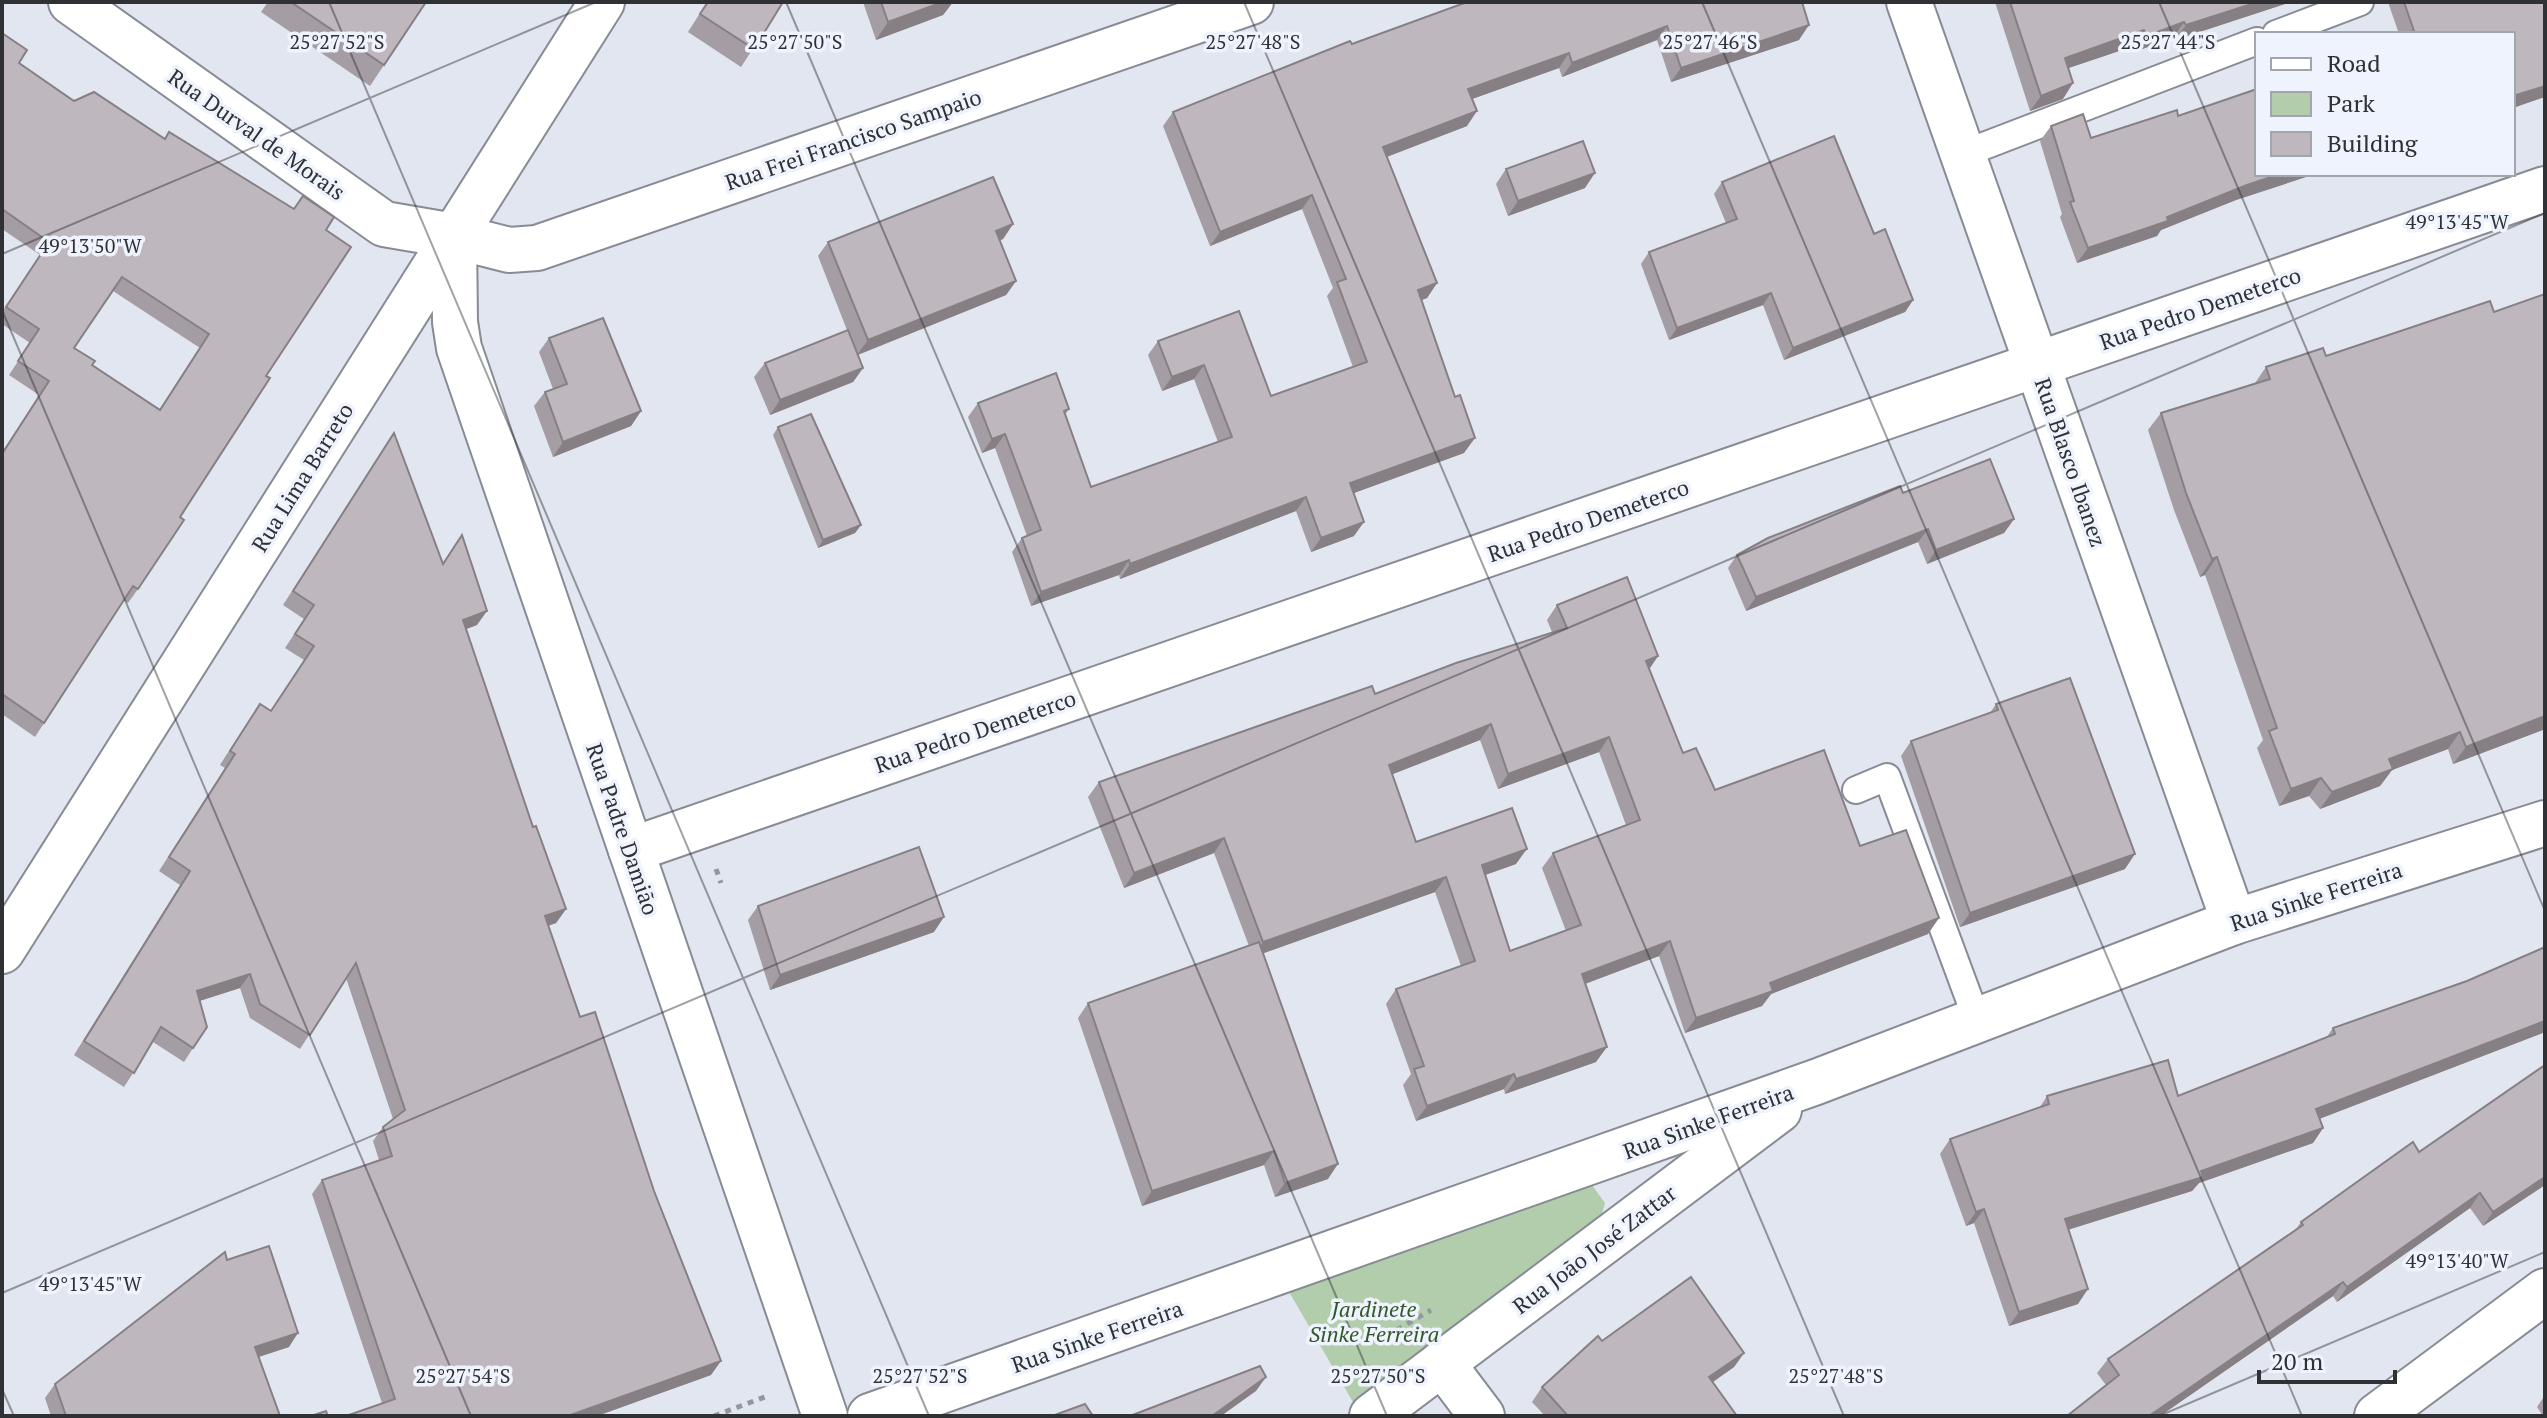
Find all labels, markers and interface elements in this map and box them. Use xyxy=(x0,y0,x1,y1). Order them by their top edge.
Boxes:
text: 25°27'52"S xyxy=(289,28,385,55)
text: 25°27'50"S xyxy=(747,28,843,55)
text: 25°27'48"S xyxy=(1205,28,1301,55)
text: 25°27'46"S xyxy=(1662,28,1758,55)
text: 25°27'44"S xyxy=(2120,28,2216,55)
legend xyxy=(2255,32,2515,176)
text: Road xyxy=(2327,47,2381,79)
street label: Rua Durval de Morais xyxy=(163,62,351,206)
street label: Rua Frei Francisco Sampaio xyxy=(721,81,985,197)
text: Park xyxy=(2327,87,2376,119)
text: Building xyxy=(2327,127,2418,159)
text: 49°13'45"W xyxy=(2405,208,2509,235)
text: 49°13'50"W xyxy=(38,232,142,259)
street label: Rua Pedro Demeterco xyxy=(2095,260,2305,356)
street label: Rua Blasco Ibanez xyxy=(2029,374,2113,550)
street label: Rua Lima Barreto xyxy=(245,397,359,557)
street label: Rua Pedro Demeterco xyxy=(1483,472,1693,568)
street label: Rua Pedro Demeterco xyxy=(870,683,1080,779)
street label: Rua Padre Damião xyxy=(580,739,666,919)
street label: Rua Sinke Ferreira xyxy=(2226,855,2406,937)
street label: Rua Sinke Ferreira xyxy=(1619,1077,1797,1165)
street label: Rua João José Zattar xyxy=(1506,1178,1682,1320)
text: 49°13'40"W xyxy=(2405,1247,2509,1274)
text: 49°13'45"W xyxy=(38,1270,142,1297)
street label: Rua Sinke Ferreira xyxy=(1008,1293,1186,1379)
park label: Jardinete Sinke Ferreira xyxy=(1309,1294,1439,1348)
scale bar xyxy=(2259,1334,2395,1384)
text: 20 m xyxy=(2271,1345,2323,1377)
text: 25°27'54"S xyxy=(415,1362,511,1389)
text: 25°27'52"S xyxy=(872,1362,968,1389)
text: 25°27'50"S xyxy=(1330,1362,1426,1389)
text: 25°27'48"S xyxy=(1788,1362,1884,1389)

